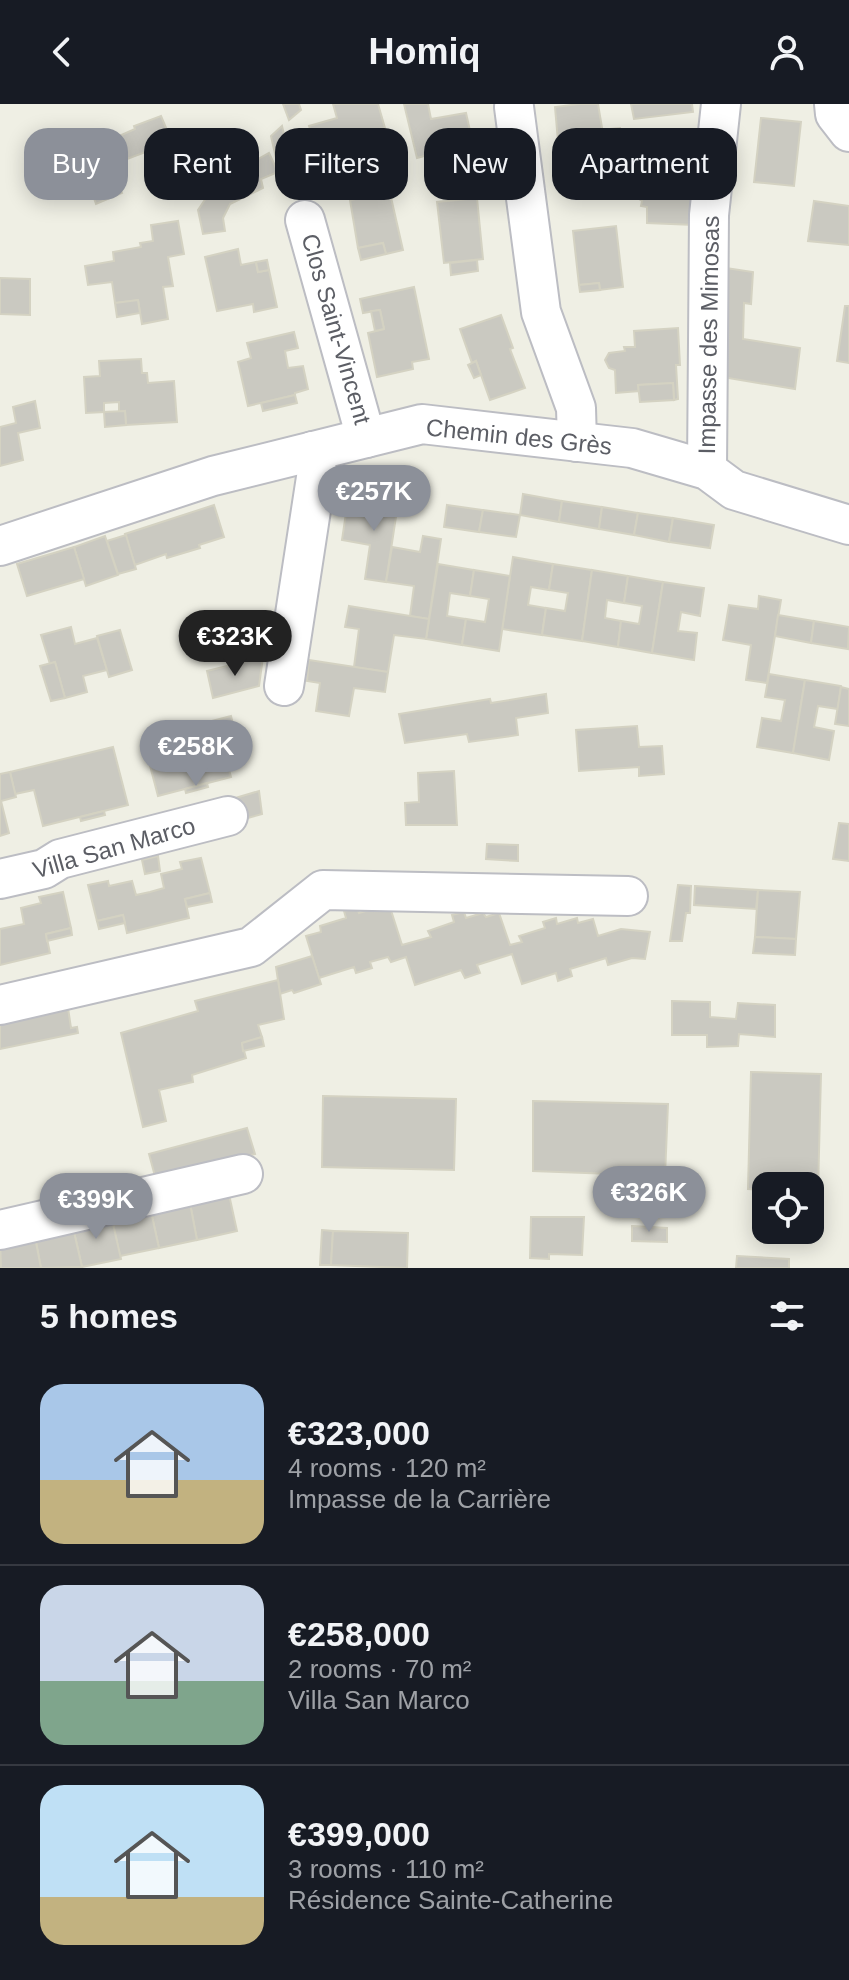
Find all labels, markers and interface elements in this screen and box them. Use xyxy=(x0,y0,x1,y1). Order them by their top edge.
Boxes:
icon: back xyxy=(40,30,84,74)
icon: person xyxy=(765,30,809,74)
text: Homiq xyxy=(369,31,481,72)
chip: Buy xyxy=(24,128,128,200)
chip: Rent xyxy=(144,128,259,200)
chip: Filters xyxy=(275,128,408,200)
chip: New xyxy=(424,128,536,200)
chip: Apartment xyxy=(552,128,737,200)
street label: Impasse des Mimosas xyxy=(693,215,724,455)
street label: Clos Saint-Vincent xyxy=(296,230,377,428)
street label: Chemin des Grès xyxy=(425,413,613,460)
pin: €257K xyxy=(318,465,430,533)
text: €257K xyxy=(336,476,412,506)
pin: €323K xyxy=(179,610,291,678)
text: €323K xyxy=(197,621,273,651)
pin: €258K xyxy=(140,720,252,788)
text: €258K xyxy=(158,731,234,761)
street label: Villa San Marco xyxy=(30,811,198,884)
pin: €326K xyxy=(593,1166,705,1234)
map controls xyxy=(752,1172,824,1244)
button: locate xyxy=(752,1172,824,1244)
pin: €399K xyxy=(40,1173,152,1241)
text: €326K xyxy=(611,1177,687,1207)
text: €399K xyxy=(58,1184,134,1214)
icon: filters xyxy=(765,1294,809,1338)
text: 5 homes xyxy=(40,1297,178,1335)
text: €323,000 xyxy=(288,1414,430,1452)
icon: home xyxy=(104,1416,200,1512)
text: 4 rooms · 120 m² xyxy=(288,1453,486,1483)
text: Impasse de la Carrière xyxy=(288,1484,551,1514)
text: €258,000 xyxy=(288,1615,430,1653)
icon: home xyxy=(104,1617,200,1713)
text: 2 rooms · 70 m² xyxy=(288,1654,472,1684)
text: Villa San Marco xyxy=(288,1685,470,1715)
text: €399,000 xyxy=(288,1815,430,1853)
icon: home xyxy=(104,1817,200,1913)
text: 3 rooms · 110 m² xyxy=(288,1854,484,1884)
text: Résidence Sainte-Catherine xyxy=(288,1885,613,1915)

